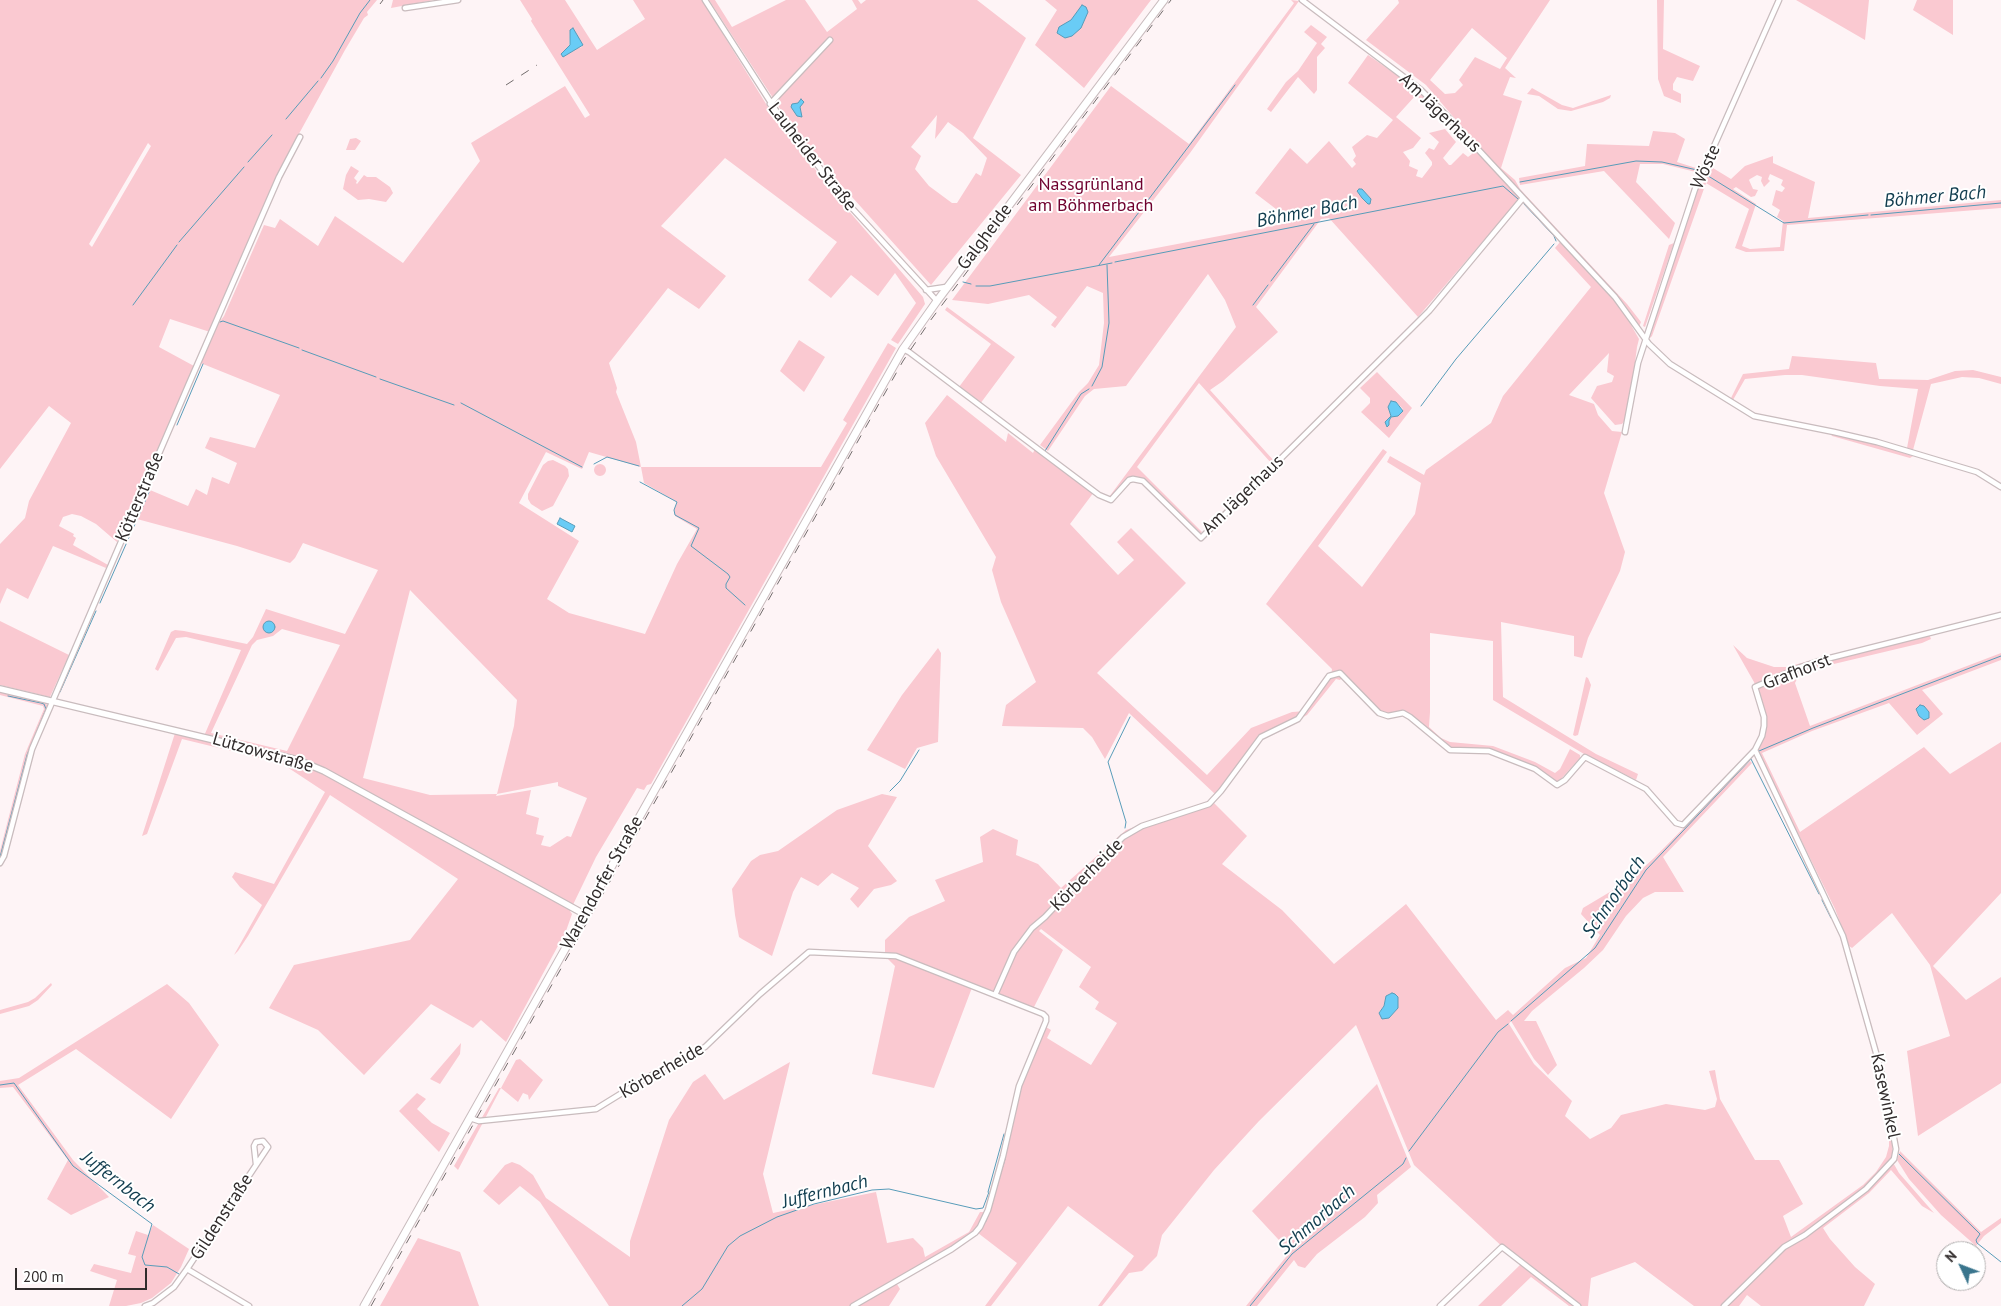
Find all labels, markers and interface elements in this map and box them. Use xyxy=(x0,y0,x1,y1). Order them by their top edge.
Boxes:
street label: Am Jägerhaus xyxy=(1395,69,1485,157)
street label: Lauheider Straße xyxy=(763,98,861,216)
street label: Wöste xyxy=(1687,141,1725,193)
park label: Nassgrünland am Böhmerbach xyxy=(1029,174,1153,216)
water label: Böhmer Bach xyxy=(1883,181,1987,213)
water label: Böhmer Bach xyxy=(1255,191,1359,233)
street label: Galgheide xyxy=(953,200,1017,274)
street label: Kötterstraße xyxy=(111,449,169,545)
street label: Am Jägerhaus xyxy=(1198,451,1288,539)
street label: Grafhorst xyxy=(1760,649,1834,695)
street label: Lützowstraße xyxy=(210,728,316,778)
street label: Warendorfer Straße xyxy=(556,812,648,954)
street label: Körberheide xyxy=(1046,834,1128,916)
water label: Schmorbach xyxy=(1577,852,1651,942)
street label: Körberheide xyxy=(616,1038,708,1104)
street label: Kasewinkel xyxy=(1865,1051,1905,1141)
water label: Juffernbach xyxy=(76,1146,160,1218)
street label: Gildenstraße xyxy=(186,1170,258,1264)
water label: Juffernbach xyxy=(780,1170,870,1214)
water label: Schmorbach xyxy=(1274,1180,1360,1260)
north arrow xyxy=(1936,1241,1986,1291)
text: N xyxy=(1941,1247,1960,1266)
scale bar xyxy=(18,1258,150,1290)
text: 200 m xyxy=(23,1267,64,1286)

